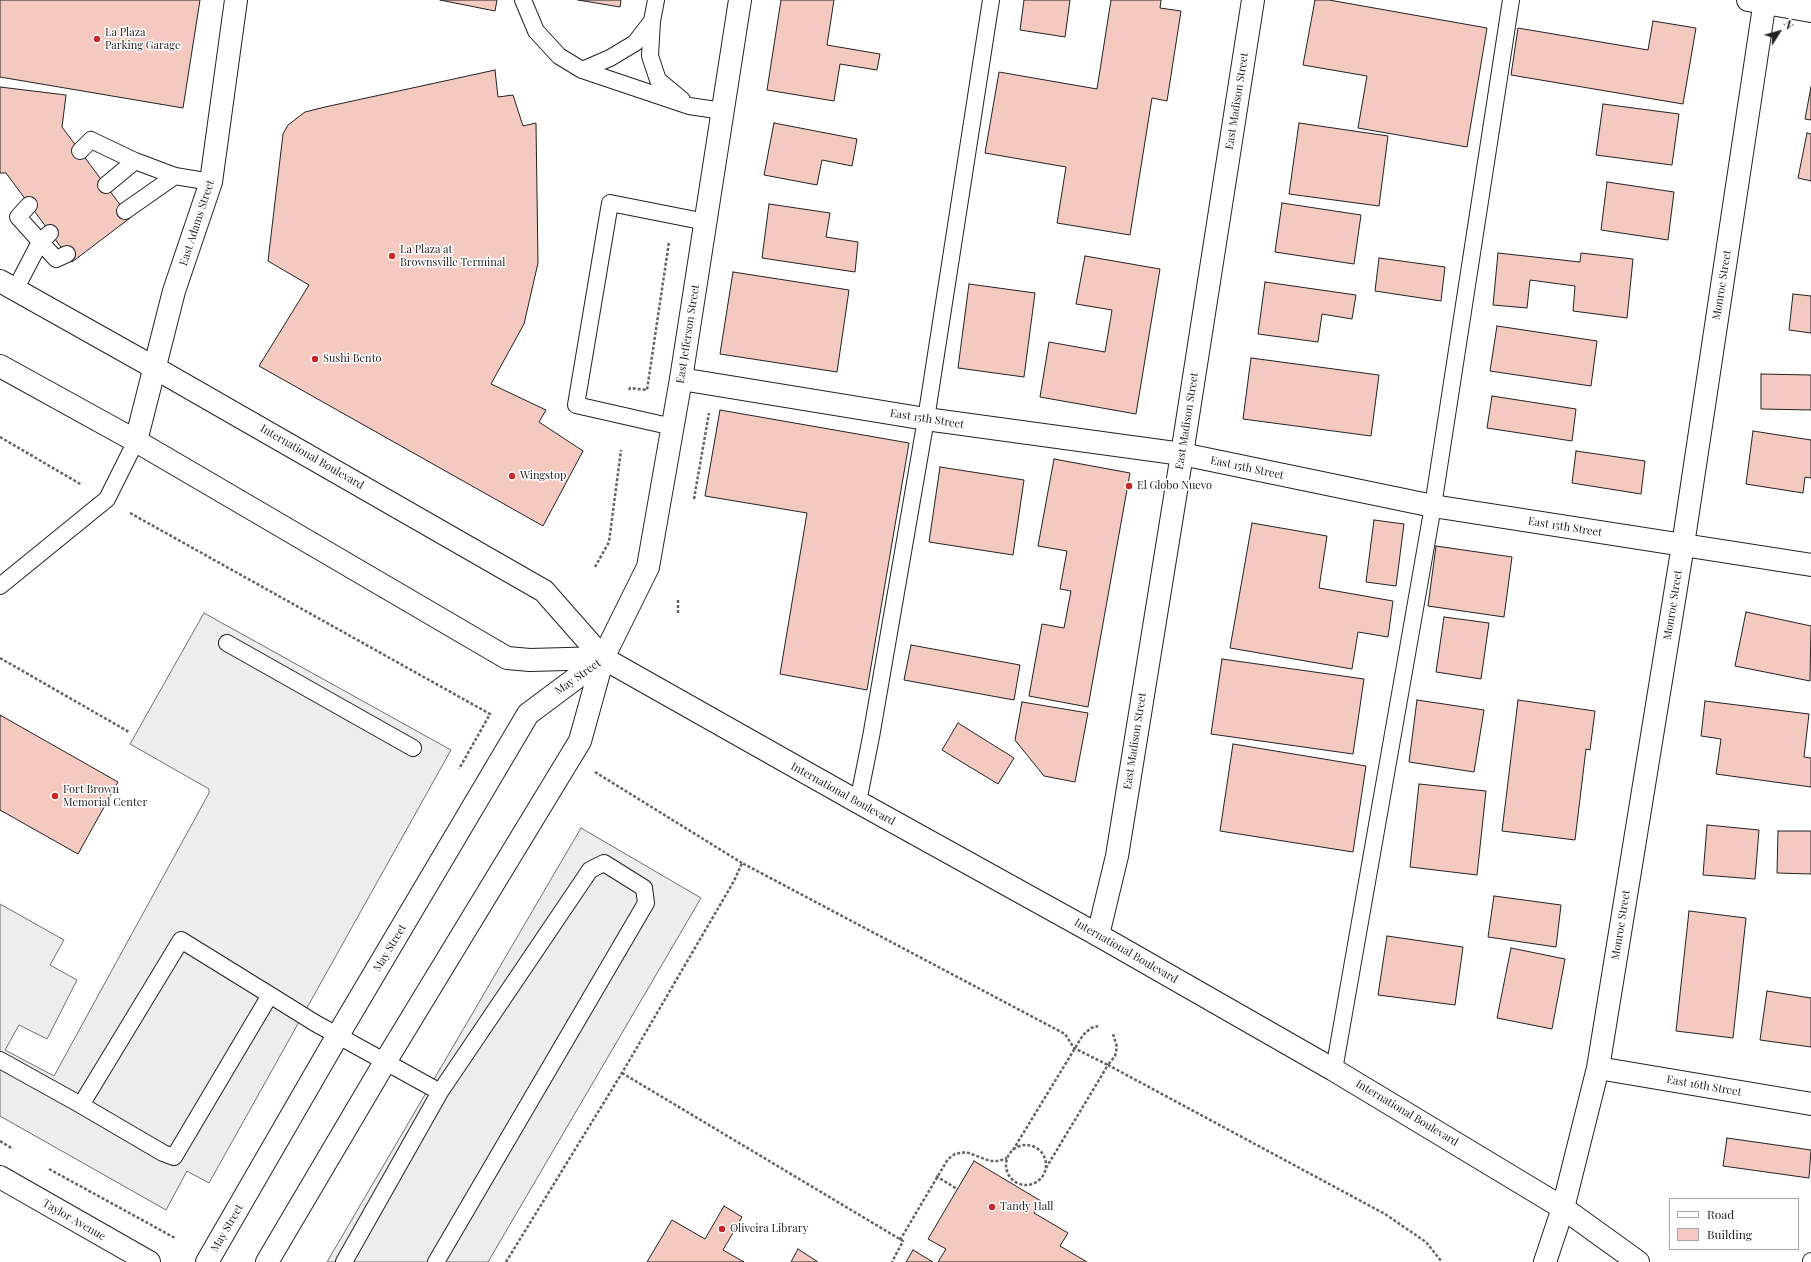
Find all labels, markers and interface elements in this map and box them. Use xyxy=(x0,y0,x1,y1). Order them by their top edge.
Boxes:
north arrow xyxy=(1759,12,1799,52)
text: N xyxy=(1781,17,1797,32)
place label: La Plaza Parking Garage xyxy=(105,26,181,52)
marker: La Plaza Parking Garage xyxy=(92,34,102,44)
street label: East Madison Street xyxy=(1223,52,1251,150)
street label: East Adams Street xyxy=(177,178,217,268)
place label: La Plaza at Brownsville Terminal xyxy=(400,243,505,269)
street label: Monroe Street xyxy=(1710,249,1734,321)
marker: La Plaza at Brownsville Terminal xyxy=(387,251,397,261)
street label: East Jefferson Street xyxy=(674,284,702,384)
place label: Sushi Bento xyxy=(323,352,382,366)
marker: Sushi Bento xyxy=(310,354,320,364)
street label: East Madison Street xyxy=(1173,372,1201,470)
street label: East 15th Street xyxy=(889,407,965,431)
street label: International Boulevard xyxy=(258,422,366,492)
street label: East 15th Street xyxy=(1209,454,1285,482)
place label: Wingstop xyxy=(520,469,566,483)
marker: Wingstop xyxy=(507,471,517,481)
place label: El Globo Nuevo xyxy=(1137,479,1212,493)
marker: El Globo Nuevo xyxy=(1124,481,1134,491)
street label: East 15th Street xyxy=(1527,515,1603,539)
street label: Monroe Street xyxy=(1661,569,1685,641)
street label: May Street xyxy=(553,656,603,698)
street label: East Madison Street xyxy=(1121,692,1149,790)
street label: International Boulevard xyxy=(788,760,898,828)
place label: Fort Brown Memorial Center xyxy=(63,783,147,809)
marker: Fort Brown Memorial Center xyxy=(50,791,60,801)
street label: Monroe Street xyxy=(1609,889,1633,961)
street label: International Boulevard xyxy=(1072,916,1180,986)
street label: May Street xyxy=(371,922,409,974)
street label: East 16th Street xyxy=(1665,1073,1743,1099)
street label: International Boulevard xyxy=(1353,1077,1461,1149)
street label: Taylor Avenue xyxy=(40,1197,108,1243)
legend xyxy=(1669,1198,1799,1250)
place label: Tandy Hall xyxy=(1000,1200,1053,1214)
street label: May Street xyxy=(208,1202,246,1254)
marker: Tandy Hall xyxy=(987,1202,997,1212)
text: Road xyxy=(1707,1206,1734,1222)
place label: Oliveira Library xyxy=(730,1222,808,1236)
marker: Oliveira Library xyxy=(717,1224,727,1234)
text: Building xyxy=(1707,1226,1752,1242)

